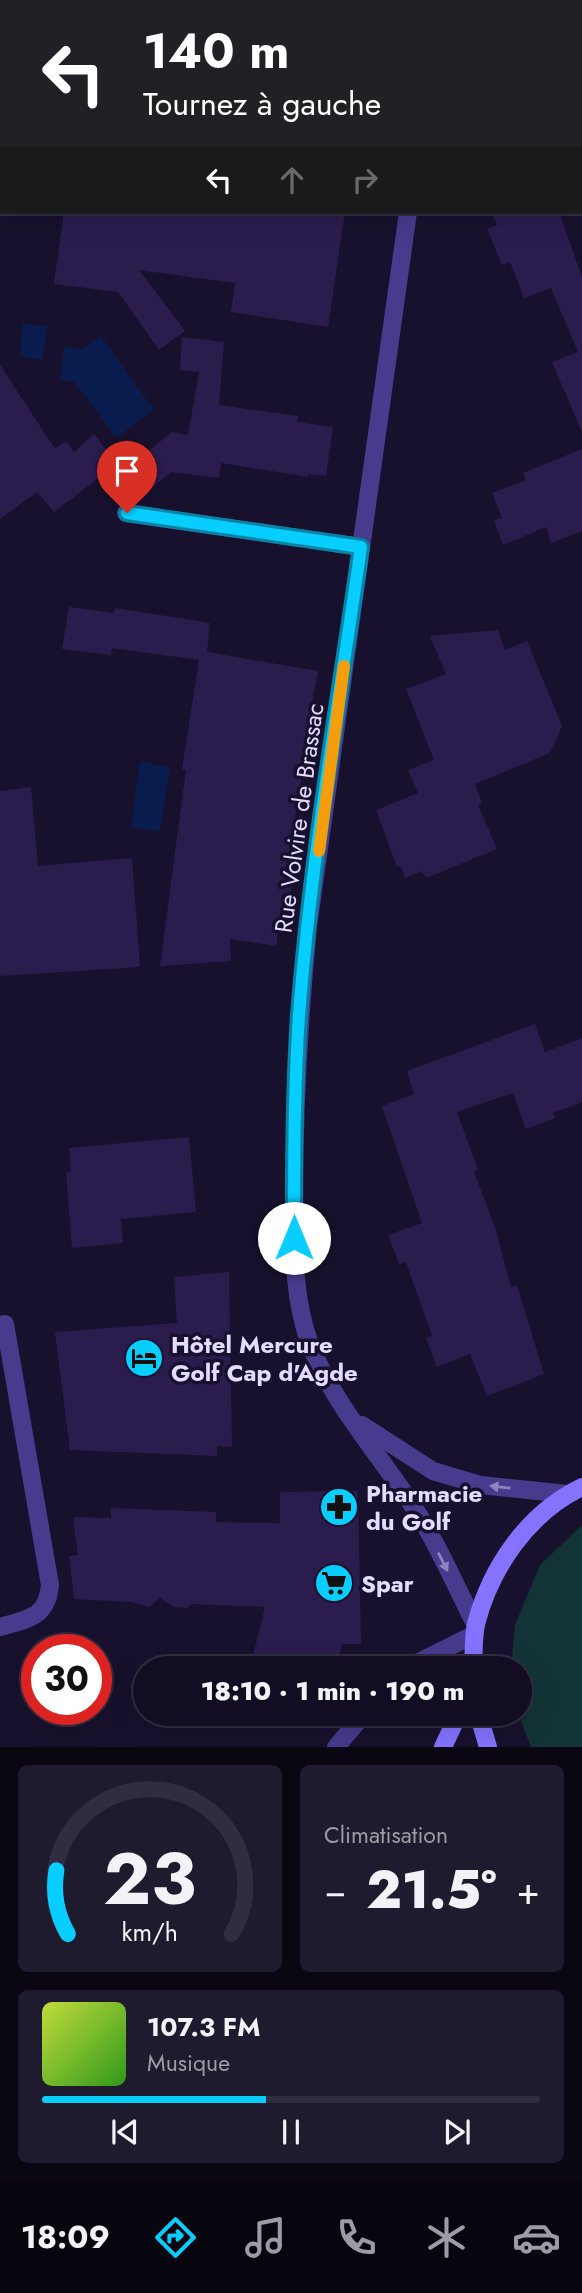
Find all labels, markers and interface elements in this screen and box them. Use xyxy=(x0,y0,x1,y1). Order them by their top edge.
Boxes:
text: 140 m xyxy=(143,16,289,86)
icon: left xyxy=(28,28,119,119)
text: Tournez à gauche xyxy=(143,81,381,127)
icon: left xyxy=(200,161,238,199)
icon: ahead xyxy=(273,161,311,199)
icon: right xyxy=(346,161,384,199)
pin xyxy=(97,441,157,513)
icon: arrive xyxy=(108,452,146,490)
street label: Rue Volvire de Brassac xyxy=(266,701,332,935)
position arrow xyxy=(257,1201,331,1275)
place label: Hôtel Mercure Golf Cap d'Agde xyxy=(171,1327,358,1390)
hotel icon: Hôtel Mercure Golf Cap d'Agde xyxy=(123,1337,165,1379)
place label: Pharmacie du Golf xyxy=(366,1476,482,1539)
one-way arrow xyxy=(488,1481,510,1492)
pharmacy icon: Pharmacie du Golf xyxy=(318,1486,360,1528)
one-way arrow xyxy=(438,1552,449,1572)
supermarket icon: Spar xyxy=(313,1562,355,1604)
place label: Spar xyxy=(361,1566,414,1601)
speed limit sign: 30 xyxy=(21,1634,112,1725)
text: 18:10 · 1 min · 190 m xyxy=(201,1672,464,1710)
text: Climatisation xyxy=(324,1818,448,1852)
text: 23 xyxy=(104,1827,196,1932)
text: 21.5° xyxy=(366,1852,497,1928)
text: − xyxy=(324,1863,346,1918)
text: + xyxy=(517,1863,540,1918)
text: km/h xyxy=(122,1914,178,1950)
text: 107.3 FM xyxy=(147,2008,260,2046)
text: Musique xyxy=(147,2046,230,2080)
icon: previous xyxy=(106,2113,144,2151)
icon: pause xyxy=(272,2113,310,2151)
icon: next xyxy=(438,2113,476,2151)
icon: directions xyxy=(151,2213,200,2262)
icon: music xyxy=(241,2213,290,2262)
icon: phone xyxy=(332,2213,381,2262)
icon: climate xyxy=(422,2213,471,2262)
icon: car xyxy=(512,2213,561,2262)
text: 18:09 xyxy=(21,2214,110,2260)

